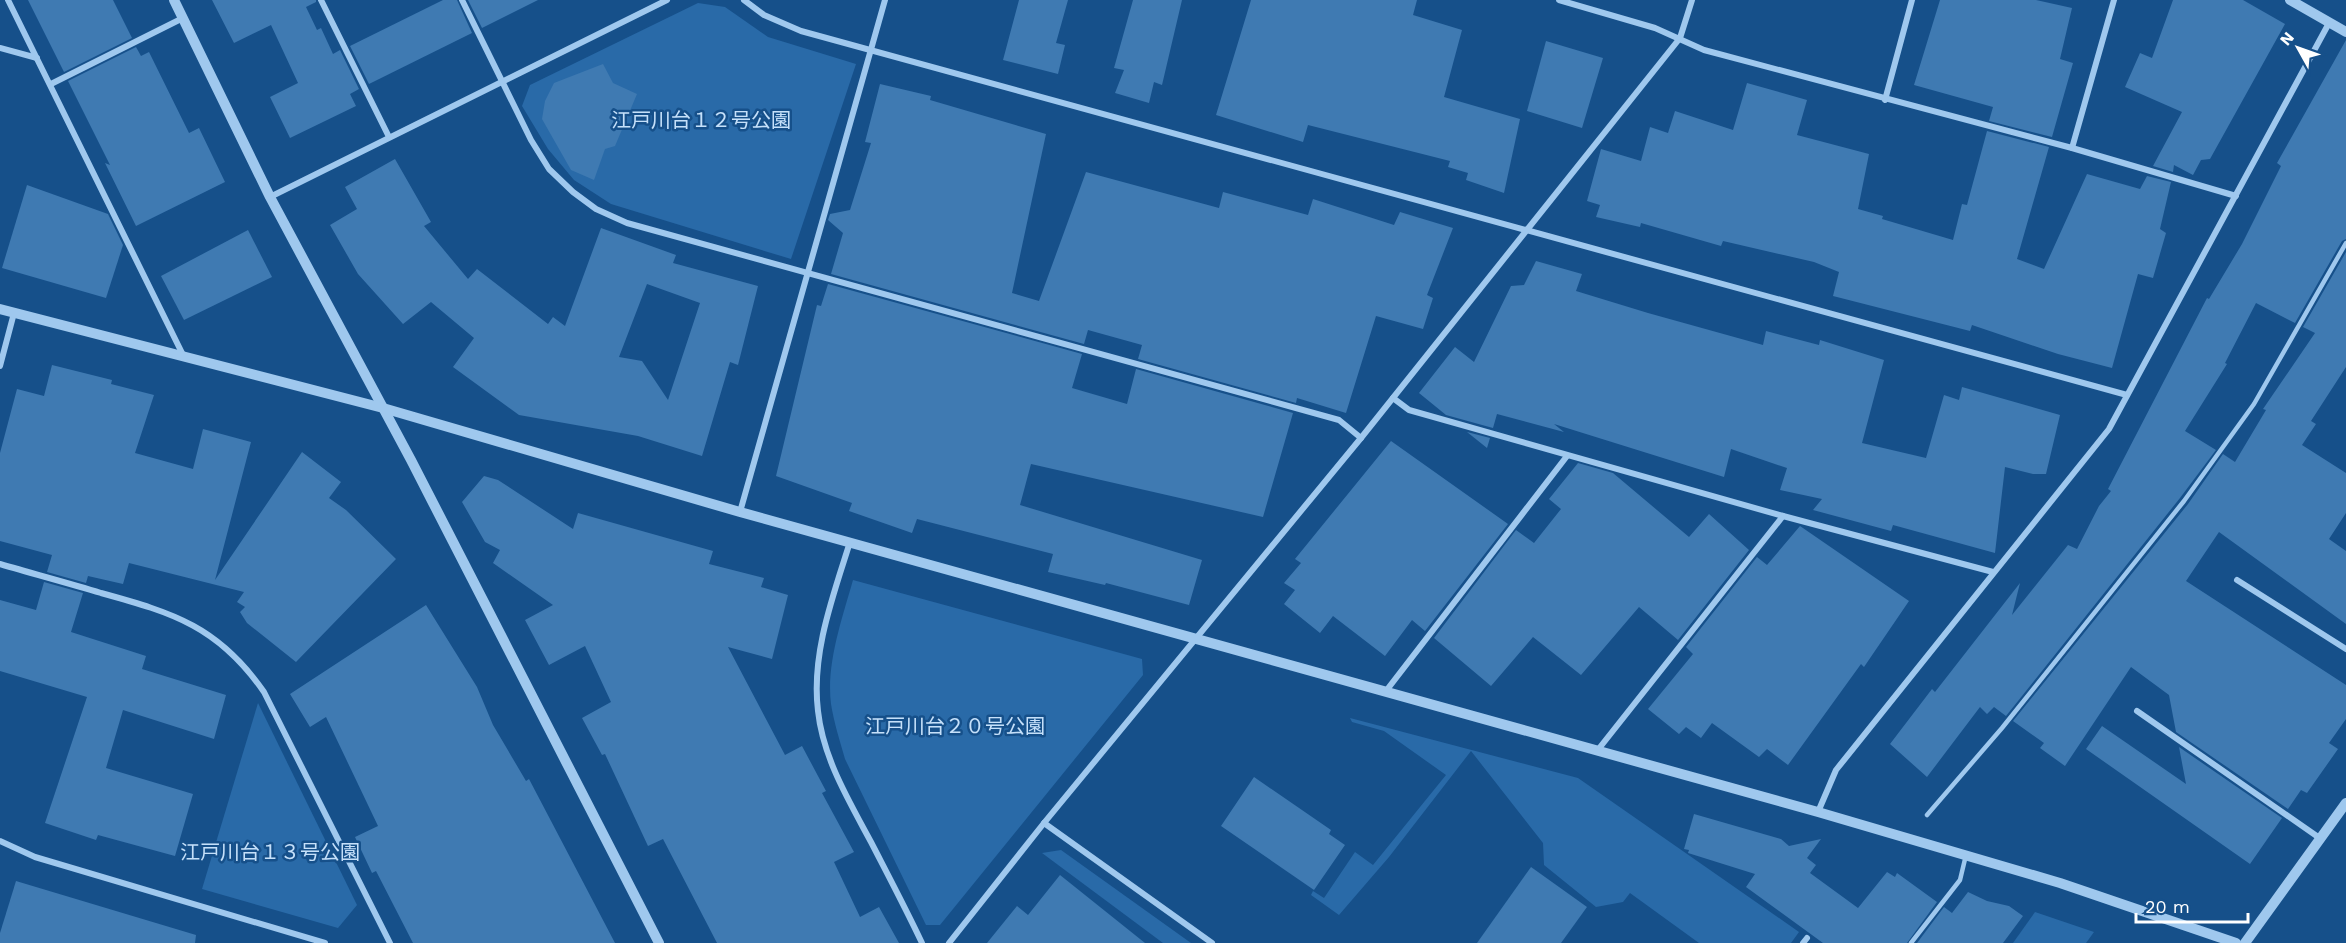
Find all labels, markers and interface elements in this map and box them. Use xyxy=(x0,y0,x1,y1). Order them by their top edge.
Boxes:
north arrow xyxy=(2268,18,2328,78)
text: N xyxy=(2276,28,2298,49)
park label: 江戸川台１２号公園 xyxy=(611,108,791,132)
park label: 江戸川台２０号公園 xyxy=(865,714,1045,738)
park label: 江戸川台１３号公園 xyxy=(180,840,360,864)
scale bar xyxy=(2136,886,2248,924)
text: 20 m xyxy=(2145,896,2190,917)

